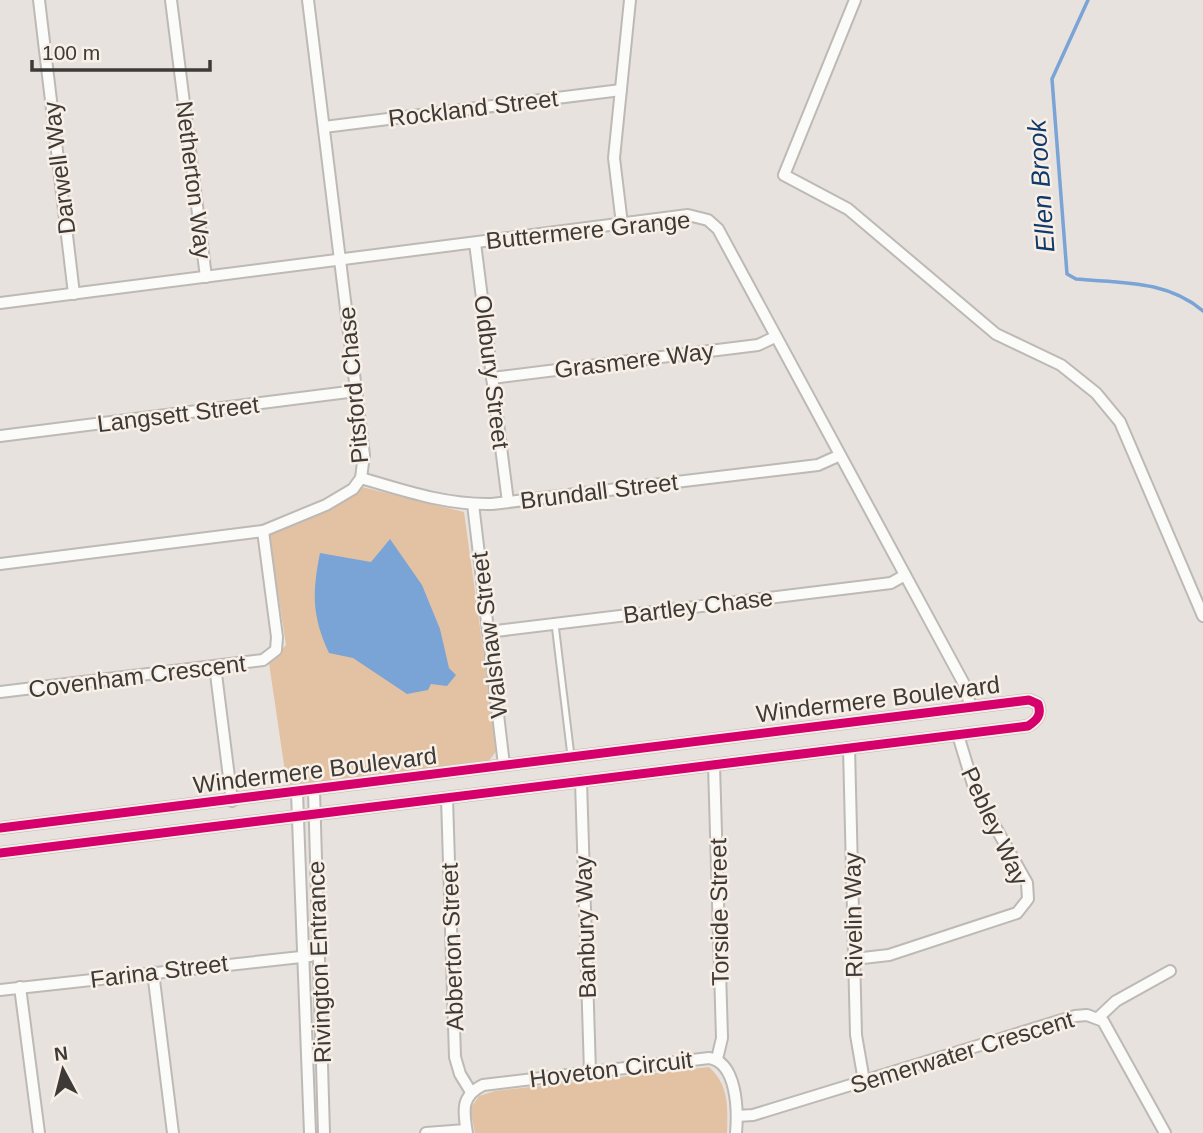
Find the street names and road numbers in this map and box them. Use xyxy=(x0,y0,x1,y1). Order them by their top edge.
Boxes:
street label: Rockland Street xyxy=(387,84,560,132)
street label: Netherton Way xyxy=(171,99,217,261)
street label: Darwell Way xyxy=(37,100,81,236)
street label: Buttermere Grange xyxy=(484,206,692,254)
street label: Oldbury Street xyxy=(469,294,515,451)
street label: Pitsford Chase xyxy=(333,305,373,465)
street label: Grasmere Way xyxy=(553,337,715,383)
street label: Langsett Street xyxy=(96,391,261,437)
street label: Brundall Street xyxy=(519,468,680,514)
street label: Walshaw Street xyxy=(465,550,513,720)
street label: Bartley Chase xyxy=(622,583,774,629)
street label: Covenham Crescent xyxy=(27,649,248,703)
street label: Windermere Boulevard xyxy=(755,671,1001,727)
street label: Windermere Boulevard xyxy=(192,742,438,798)
street label: Pebley Way xyxy=(956,763,1034,889)
street label: Torside Street xyxy=(704,837,734,986)
street label: Rivelin Way xyxy=(838,852,868,978)
street label: Banbury Way xyxy=(569,855,601,999)
street label: Rivington Entrance xyxy=(302,860,336,1064)
street label: Abberton Street xyxy=(436,862,468,1031)
street label: Farina Street xyxy=(89,949,230,993)
street label: Semerwater Crescent xyxy=(847,1005,1077,1099)
street label: Hoveton Circuit xyxy=(528,1046,694,1092)

